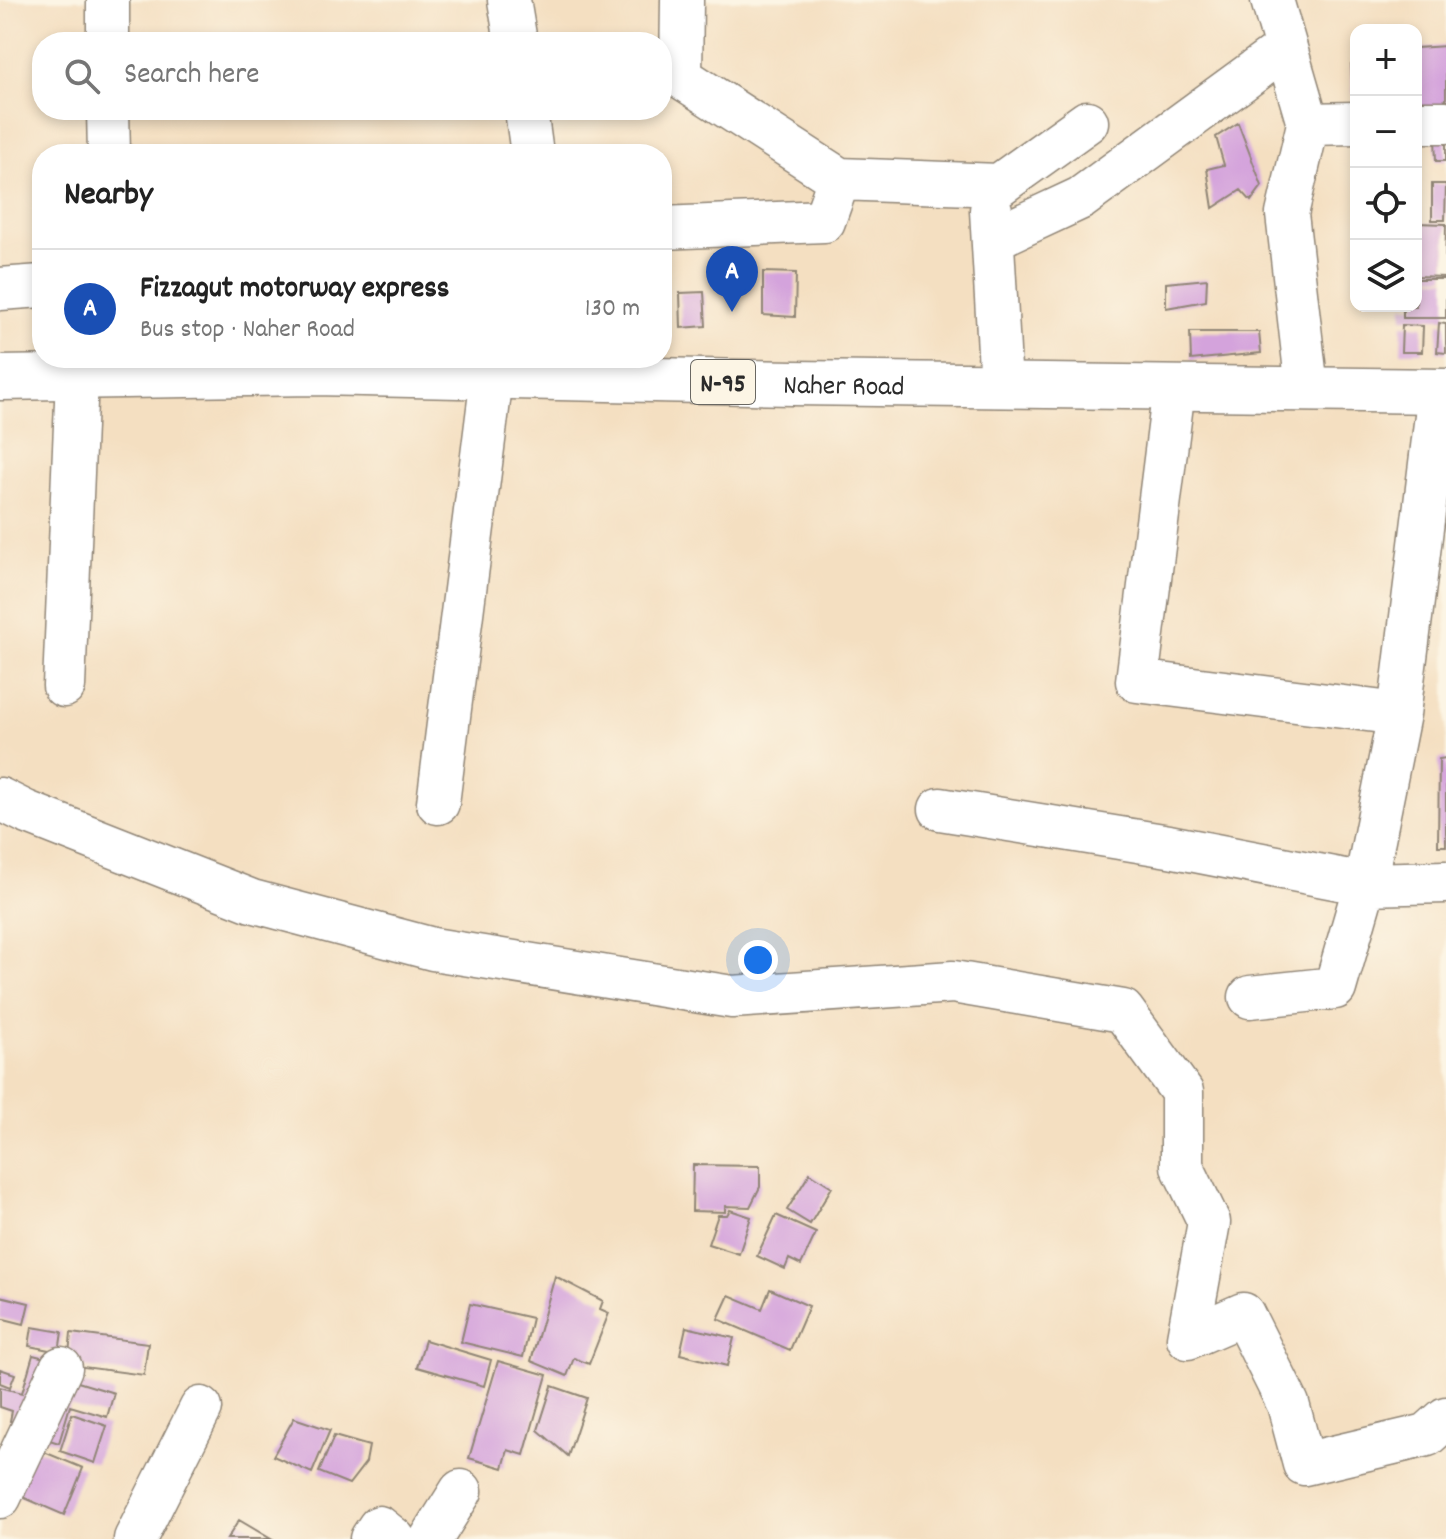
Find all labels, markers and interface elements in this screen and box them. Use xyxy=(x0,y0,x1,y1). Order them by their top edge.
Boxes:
map controls xyxy=(1350,24,1422,312)
button: + xyxy=(1350,24,1422,96)
search box xyxy=(32,32,672,120)
icon: search xyxy=(60,54,104,98)
text: Search here xyxy=(124,55,260,98)
button: − xyxy=(1350,96,1422,168)
button: locate xyxy=(1350,168,1422,240)
text: Nearby xyxy=(64,172,153,221)
button: layers xyxy=(1350,240,1422,312)
pin: A xyxy=(706,246,758,312)
text: Fizzagut motorway express xyxy=(140,269,449,312)
text: A xyxy=(83,291,97,328)
text: 130 m xyxy=(585,291,640,328)
text: Bus stop · Naher Road xyxy=(140,312,355,349)
road number: N-95 xyxy=(691,360,755,404)
street label: Naher Road xyxy=(783,368,905,409)
your location xyxy=(738,940,778,980)

